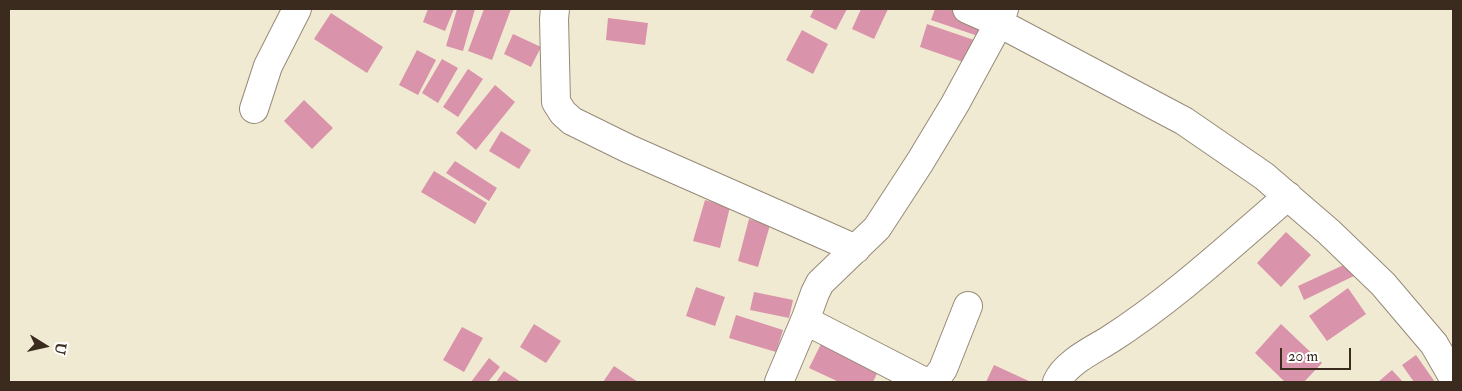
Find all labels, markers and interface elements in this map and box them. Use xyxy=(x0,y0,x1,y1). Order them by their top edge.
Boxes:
north arrow xyxy=(20,321,70,371)
scale bar xyxy=(1282,338,1353,370)
text: U xyxy=(51,341,70,356)
text: 20 m xyxy=(1288,347,1318,366)

